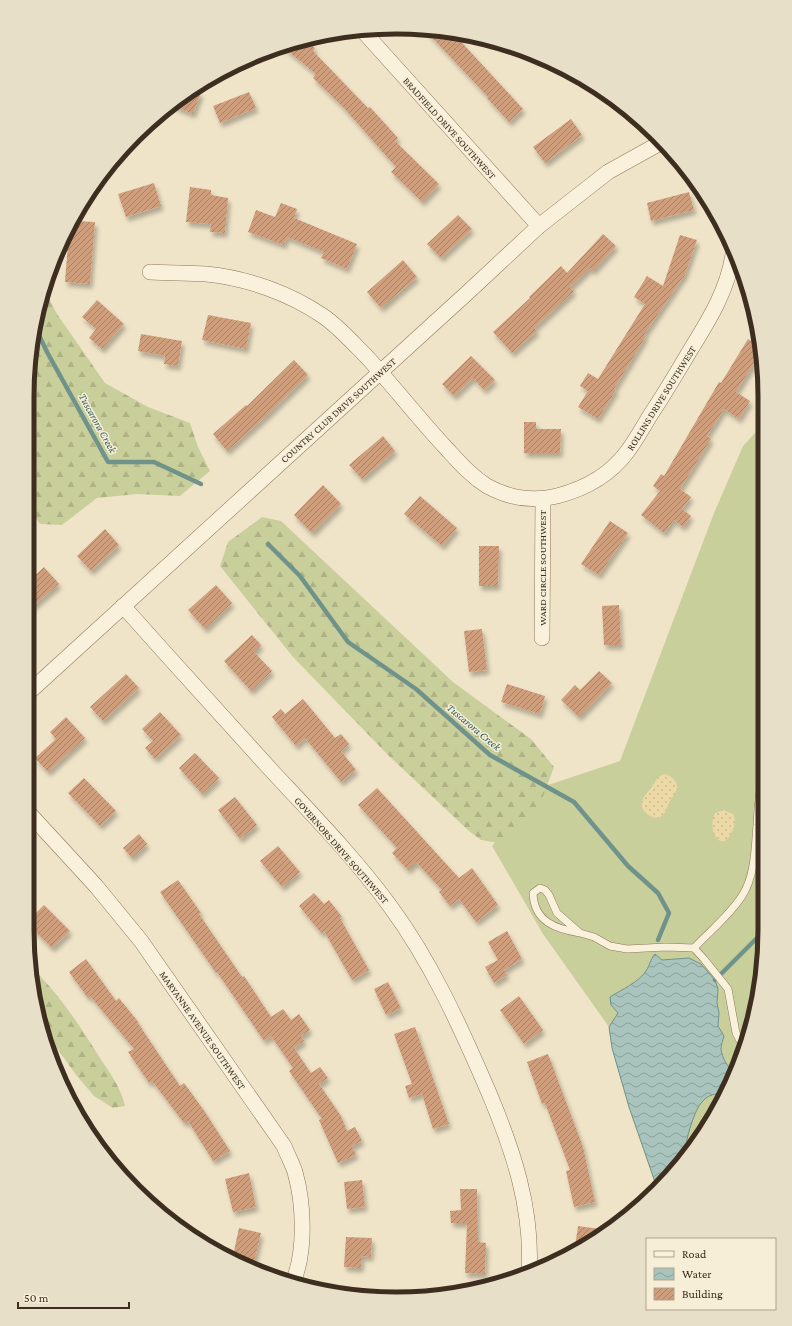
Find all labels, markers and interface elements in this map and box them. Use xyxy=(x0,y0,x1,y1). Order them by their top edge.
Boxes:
street label: BRADFIELD DRIVE SOUTHWEST xyxy=(401,75,499,182)
street label: ROLLINS DRIVE SOUTHWEST xyxy=(625,344,698,453)
street label: COUNTRY CLUB DRIVE SOUTHWEST xyxy=(279,355,399,465)
water label: Tuscarora Creek xyxy=(77,391,120,456)
street label: WARD CIRCLE SOUTHWEST xyxy=(537,510,548,626)
water label: Tuscarora Creek xyxy=(445,701,504,754)
street label: GOVERNORS DRIVE SOUTHWEST xyxy=(292,795,391,906)
street label: MARYANNE AVENUE SOUTHWEST xyxy=(157,969,248,1092)
legend xyxy=(646,1238,776,1310)
text: Road xyxy=(682,1247,707,1261)
text: Water xyxy=(682,1267,712,1281)
scale bar xyxy=(18,1284,129,1310)
text: Building xyxy=(682,1287,723,1301)
text: 50 m xyxy=(24,1291,49,1305)

